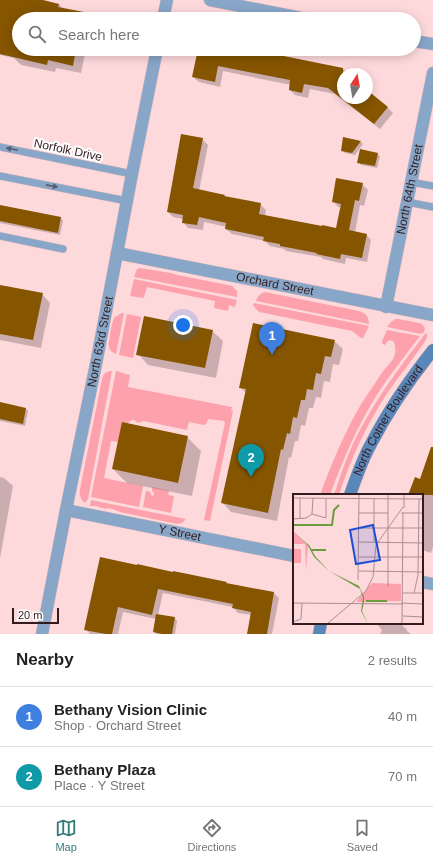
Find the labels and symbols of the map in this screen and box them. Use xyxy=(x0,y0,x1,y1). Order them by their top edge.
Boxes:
north arrow xyxy=(337,68,373,104)
street label: Norfolk Drive xyxy=(33,136,104,164)
street label: North 64th Street xyxy=(394,142,426,236)
one-way arrow xyxy=(5,145,18,151)
one-way arrow xyxy=(46,183,58,189)
street label: Orchard Street xyxy=(235,270,316,299)
street label: North 63rd Street xyxy=(84,295,116,388)
your location xyxy=(173,315,193,335)
pin: 1 xyxy=(259,322,285,355)
street label: North Cotner Boulevard xyxy=(350,362,426,478)
pin: 2 xyxy=(238,444,264,477)
inset map xyxy=(293,494,423,624)
street label: Y Street xyxy=(157,522,203,544)
scale bar xyxy=(12,606,59,625)

